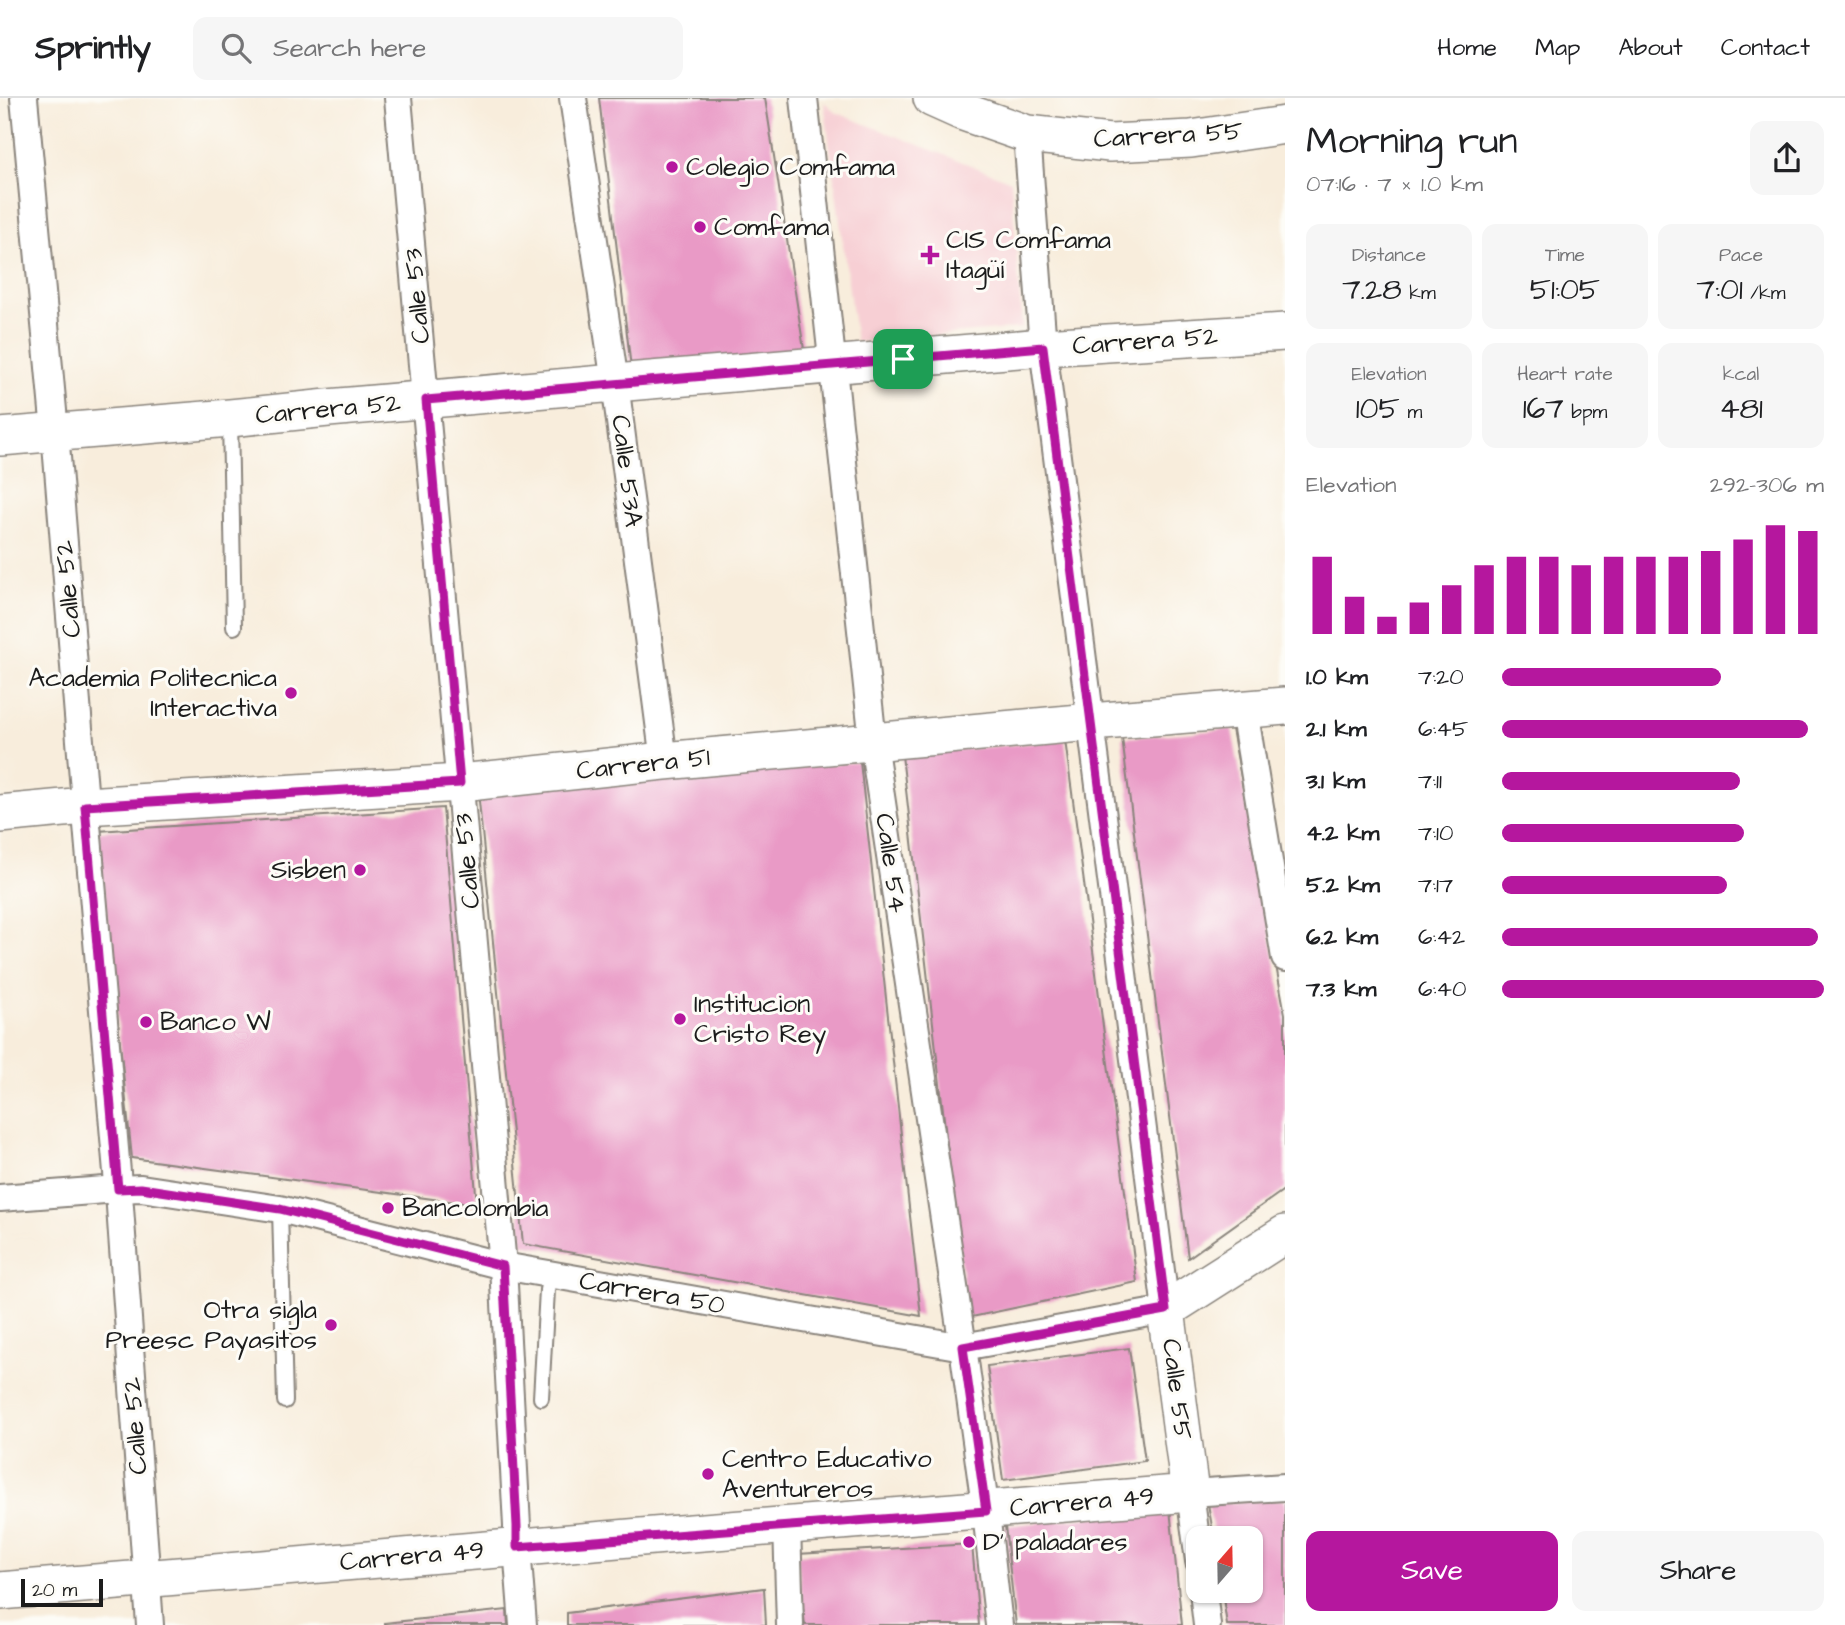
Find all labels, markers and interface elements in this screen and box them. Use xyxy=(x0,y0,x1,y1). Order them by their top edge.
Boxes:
search box xyxy=(193,17,683,80)
text: Sprintly xyxy=(35,25,151,71)
icon: search xyxy=(217,29,255,67)
text: Search here xyxy=(273,30,426,66)
text: Home xyxy=(1437,31,1497,65)
text: Map xyxy=(1535,31,1580,65)
text: About xyxy=(1618,31,1683,65)
text: Contact xyxy=(1721,31,1810,65)
street label: Carrera 55 xyxy=(1093,113,1243,157)
text: Morning run xyxy=(1306,116,1518,168)
button: share xyxy=(1750,121,1824,195)
place label: Colegio Comfama xyxy=(686,149,895,187)
marker: Colegio Comfama xyxy=(664,159,680,175)
text: 07:16 · 7 × 1.0 km xyxy=(1306,168,1483,200)
place label: Comfama xyxy=(714,209,829,245)
marker: Comfama xyxy=(692,219,708,235)
place label: CIS Comfama Itagüí xyxy=(946,222,1111,290)
text: Distance xyxy=(1352,242,1426,269)
text: Time xyxy=(1545,242,1585,269)
text: Pace xyxy=(1719,242,1763,269)
marker: CIS Comfama Itagüí xyxy=(920,245,940,265)
street label: Calle 53 xyxy=(395,247,439,345)
text: 7.28 xyxy=(1342,269,1402,311)
text: 51:05 xyxy=(1530,269,1600,311)
text: 7:01 xyxy=(1697,269,1743,311)
text: km xyxy=(1402,280,1436,307)
text: /km xyxy=(1743,280,1785,307)
street label: Carrera 52 xyxy=(1071,318,1219,364)
pin xyxy=(873,329,933,389)
icon: arrive xyxy=(884,340,922,378)
text: Elevation xyxy=(1352,361,1426,388)
text: Heart rate xyxy=(1517,361,1613,388)
text: kcal xyxy=(1723,361,1759,388)
street label: Carrera 52 xyxy=(254,385,402,433)
text: 105 xyxy=(1356,388,1400,430)
text: 167 xyxy=(1523,388,1564,430)
text: 481 xyxy=(1719,388,1763,430)
text: m xyxy=(1400,399,1422,426)
text: bpm xyxy=(1564,399,1607,426)
street label: Calle 53A xyxy=(602,413,652,529)
text: Elevation xyxy=(1306,469,1397,501)
text: 292–306 m xyxy=(1710,469,1824,501)
street label: Calle 52 xyxy=(46,539,90,639)
place label: Academia Politecnica Interactiva xyxy=(29,660,277,726)
text: 1.0 km xyxy=(1306,661,1368,693)
text: 7:20 xyxy=(1418,661,1464,693)
marker: Academia Politecnica Interactiva xyxy=(283,685,299,701)
text: 2.1 km xyxy=(1306,713,1367,745)
text: 6:45 xyxy=(1418,713,1468,745)
street label: Carrera 51 xyxy=(574,739,712,789)
text: 3.1 km xyxy=(1306,765,1365,797)
text: 7:11 xyxy=(1418,765,1442,797)
street label: Calle 54 xyxy=(866,811,916,916)
street label: Calle 53 xyxy=(445,812,489,910)
text: 4.2 km xyxy=(1306,817,1379,849)
text: 7:10 xyxy=(1418,817,1453,849)
place label: Sisben xyxy=(271,852,346,888)
marker: Sisben xyxy=(352,862,368,878)
text: 5.2 km xyxy=(1306,869,1380,901)
text: 7:17 xyxy=(1418,869,1453,901)
text: 6.2 km xyxy=(1306,921,1378,953)
text: 6:42 xyxy=(1418,921,1465,953)
text: 7.3 km xyxy=(1306,973,1376,1005)
text: 6:40 xyxy=(1418,973,1466,1005)
place label: Institucion Cristo Rey xyxy=(694,986,826,1054)
place label: Banco W xyxy=(160,1004,271,1040)
marker: Institucion Cristo Rey xyxy=(672,1011,688,1027)
marker: Banco W xyxy=(138,1014,154,1030)
place label: Bancolombia xyxy=(402,1190,549,1226)
marker: Bancolombia xyxy=(380,1200,396,1216)
street label: Carrera 50 xyxy=(576,1262,728,1324)
place label: Otra sigla Preesc Payasitos xyxy=(106,1292,317,1360)
marker: Otra sigla Preesc Payasitos xyxy=(323,1317,339,1333)
street label: Calle 55 xyxy=(1153,1337,1201,1441)
street label: Calle 52 xyxy=(114,1376,156,1476)
place label: Centro Educativo Aventureros xyxy=(722,1441,932,1507)
marker: Centro Educativo Aventureros xyxy=(700,1466,716,1482)
street label: Carrera 49 xyxy=(1008,1478,1156,1526)
place label: D' paladares xyxy=(983,1524,1128,1560)
north arrow xyxy=(1186,1526,1264,1603)
map controls xyxy=(1186,1526,1263,1603)
button: Save xyxy=(1306,1531,1558,1611)
button: Share xyxy=(1572,1531,1824,1611)
street label: Carrera 49 xyxy=(338,1532,486,1580)
marker: D' paladares xyxy=(961,1534,977,1550)
scale bar xyxy=(21,1576,103,1608)
text: 20 m xyxy=(32,1577,77,1604)

